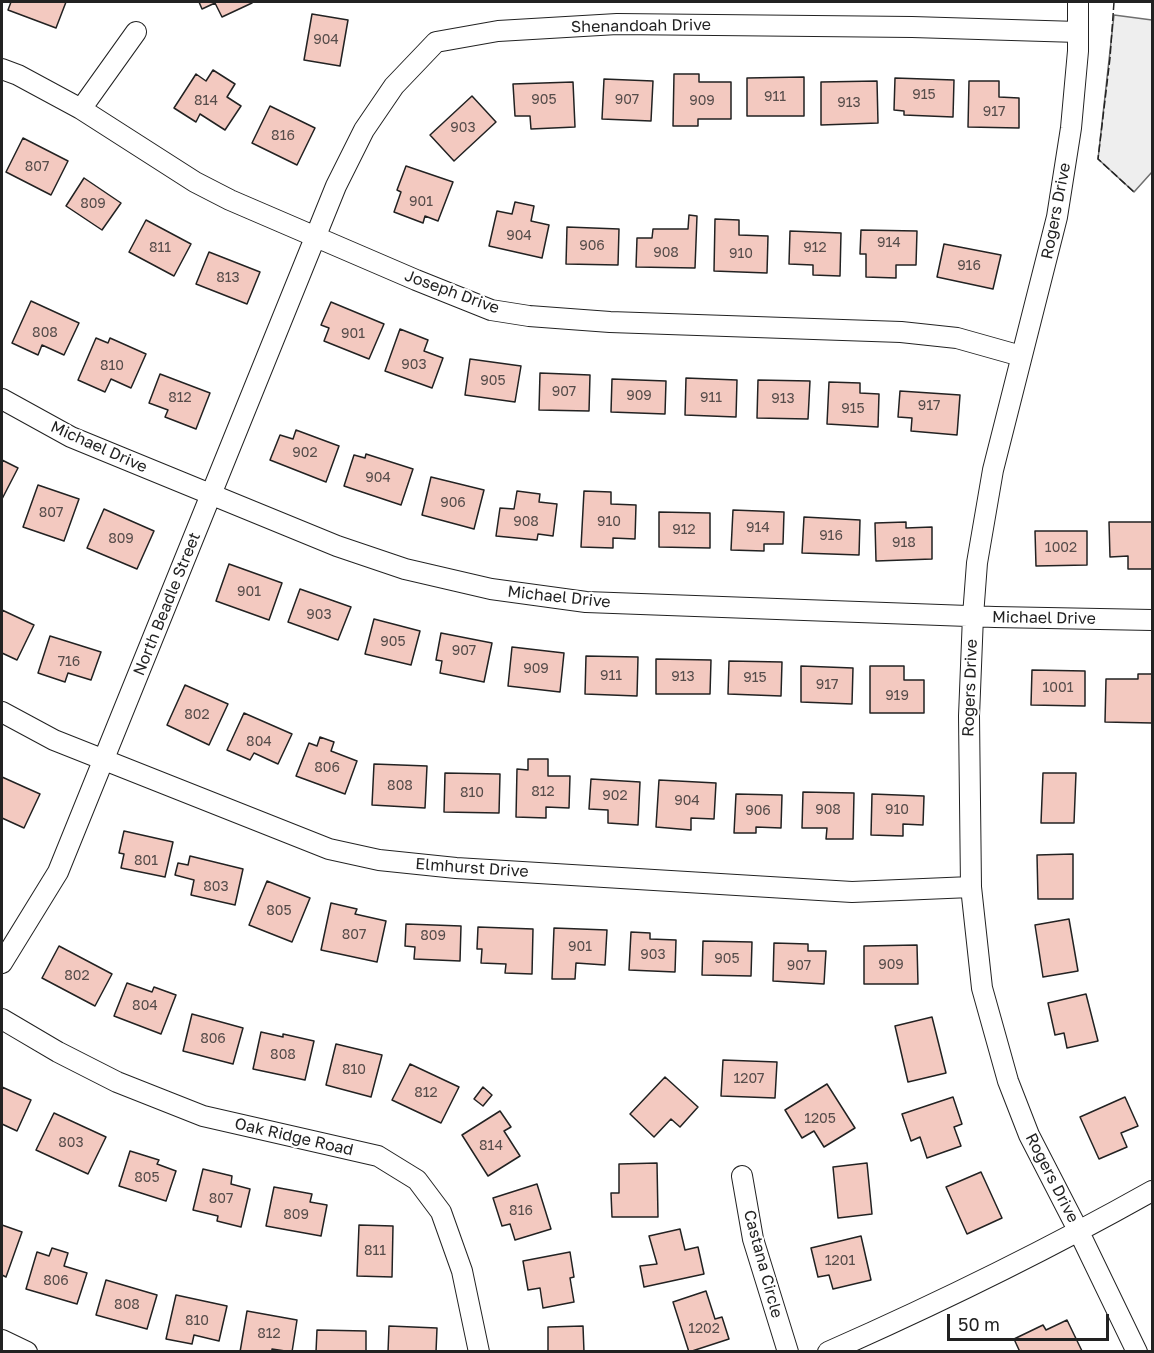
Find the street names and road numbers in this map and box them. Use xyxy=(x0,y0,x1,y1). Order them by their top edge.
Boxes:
street label: Shenandoah Drive xyxy=(571,15,711,37)
street label: Rogers Drive xyxy=(1037,161,1075,261)
street label: Joseph Drive xyxy=(402,266,502,318)
street label: Michael Drive xyxy=(48,417,150,477)
street label: North Beadle Street xyxy=(129,529,205,679)
street label: Michael Drive xyxy=(506,582,612,612)
street label: Michael Drive xyxy=(992,607,1096,629)
street label: Rogers Drive xyxy=(959,639,981,737)
street label: Elmhurst Drive xyxy=(415,854,529,882)
street label: Oak Ridge Road xyxy=(233,1114,355,1160)
street label: Rogers Drive xyxy=(1021,1130,1083,1226)
street label: Castana Circle xyxy=(739,1208,787,1320)

